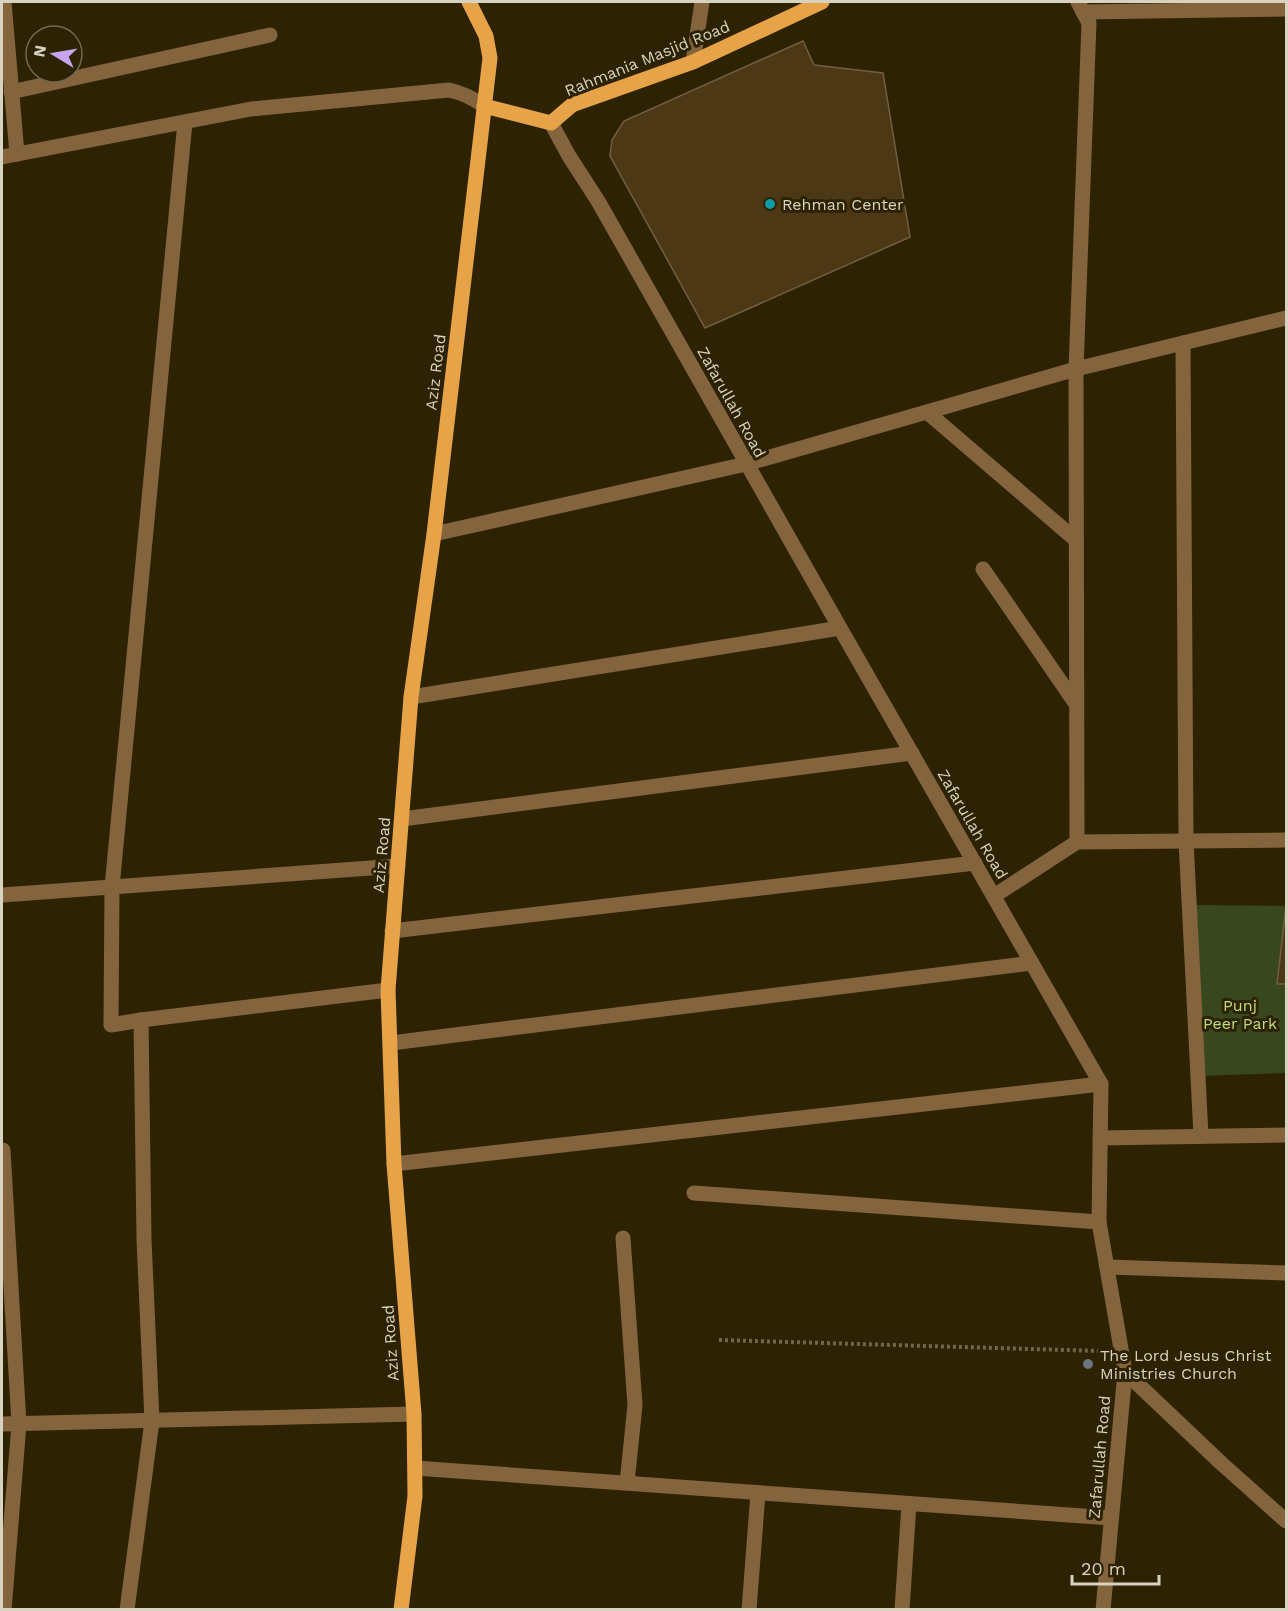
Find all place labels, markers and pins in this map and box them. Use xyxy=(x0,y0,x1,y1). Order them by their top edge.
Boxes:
place label: Rehman Center xyxy=(782,195,904,214)
marker: Rehman Center xyxy=(763,197,777,211)
place label: The Lord Jesus Christ Ministries Church xyxy=(1100,1346,1272,1383)
marker: The Lord Jesus Christ Ministries Church xyxy=(1081,1357,1095,1371)

